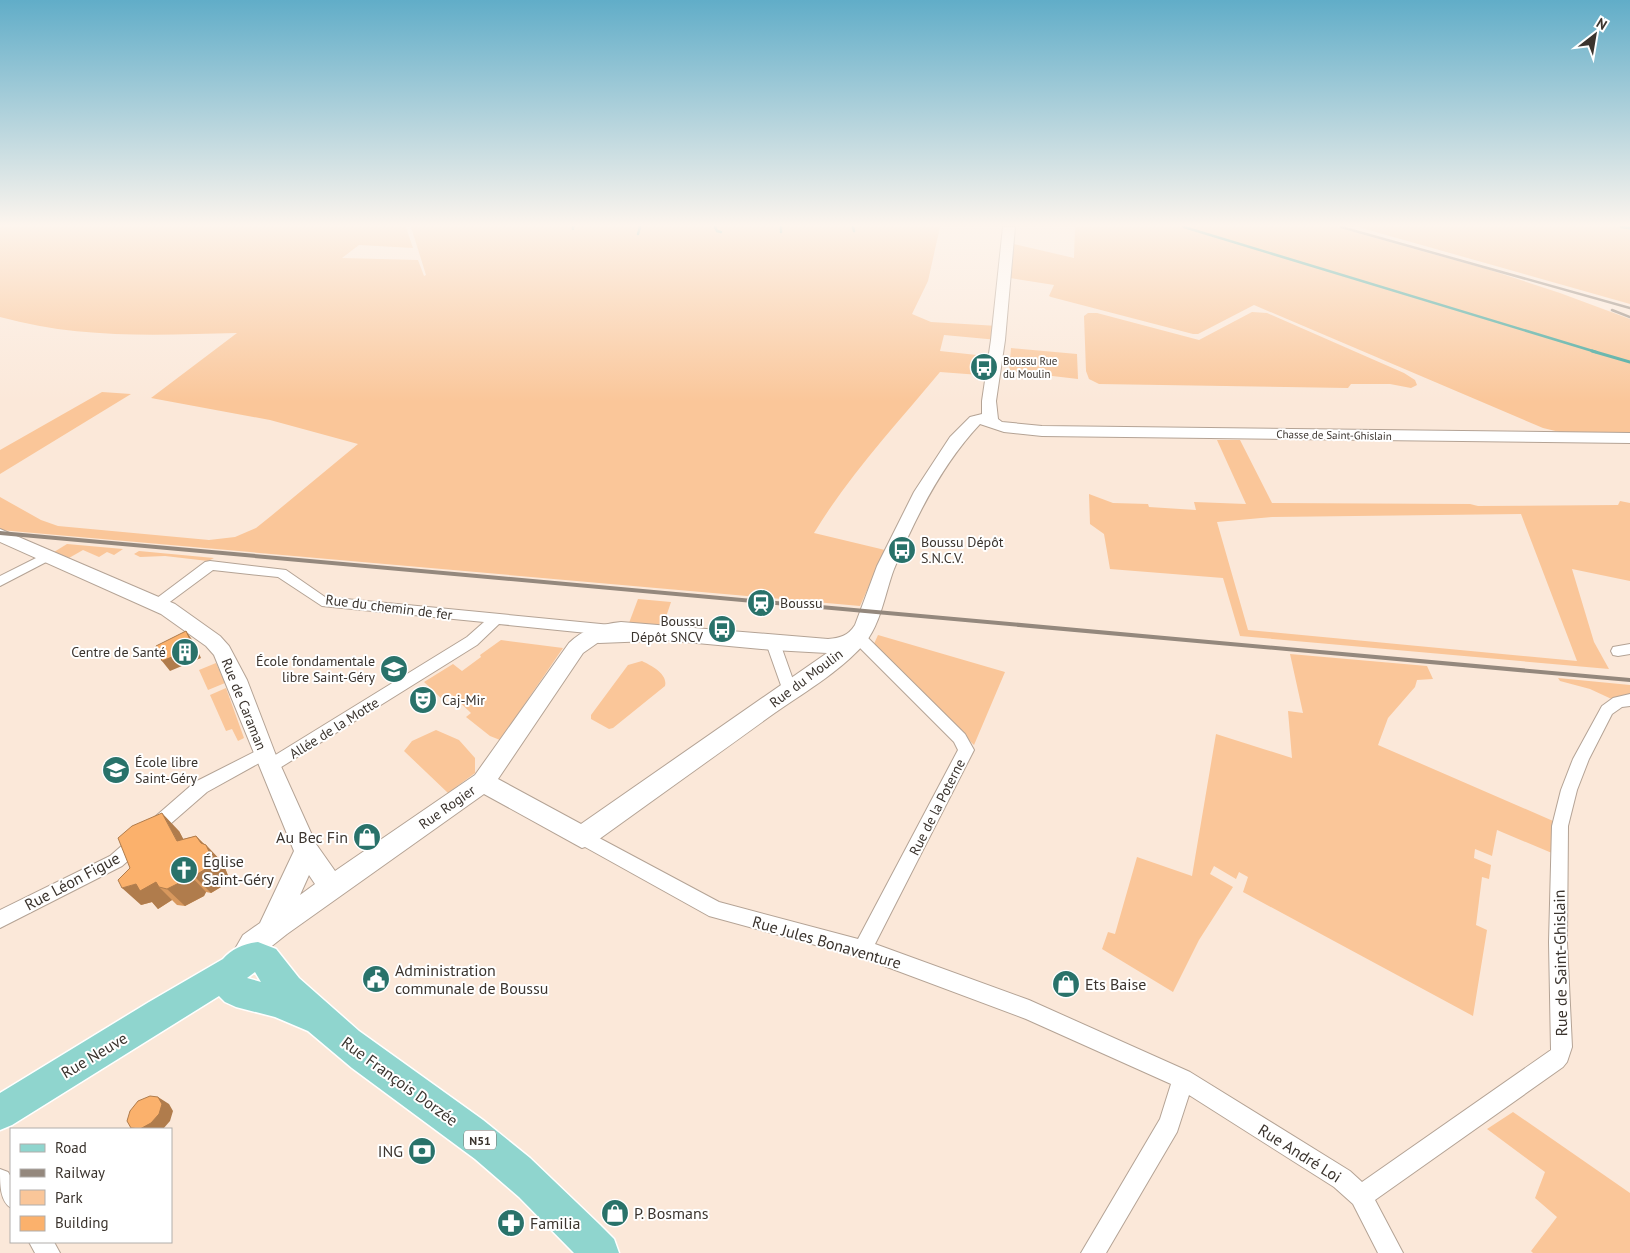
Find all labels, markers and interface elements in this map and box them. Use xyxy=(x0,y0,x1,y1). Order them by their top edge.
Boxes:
north arrow xyxy=(1570,10,1620,60)
text: N xyxy=(1593,14,1610,34)
bus stop icon: Boussu Rue du Moulin xyxy=(969,352,999,382)
place label: Boussu Rue du Moulin xyxy=(1003,354,1058,381)
street label: Chasse de Saint-Ghislain xyxy=(1276,427,1392,443)
place label: Boussu Dépôt S.N.C.V. xyxy=(921,533,1004,567)
bus stop icon: Boussu Dépôt S.N.C.V. xyxy=(887,535,917,565)
station icon: Boussu xyxy=(746,588,776,618)
street label: Rue du chemin de fer xyxy=(325,590,454,624)
place label: Boussu xyxy=(780,594,823,612)
place label: Boussu Dépôt SNCV xyxy=(631,612,703,646)
bus stop icon: Boussu Dépôt SNCV xyxy=(707,614,737,644)
building icon: Centre de Santé xyxy=(170,637,200,667)
place label: Centre de Santé xyxy=(71,643,166,661)
street label: Rue du Moulin xyxy=(766,645,846,711)
place label: École fondamentale libre Saint-Géry xyxy=(256,652,375,686)
school or university icon: École fondamentale libre Saint-Géry xyxy=(379,654,409,684)
street label: Rue de Caraman xyxy=(217,656,271,752)
theatre icon: Caj-Mir xyxy=(408,685,438,715)
place label: Caj-Mir xyxy=(442,691,485,709)
street label: Allée de la Motte xyxy=(286,693,382,763)
place label: École libre Saint-Géry xyxy=(135,753,198,787)
school or university icon: École libre Saint-Géry xyxy=(101,755,131,785)
street label: Rue de la Poterne xyxy=(905,756,969,858)
street label: Rue Rogier xyxy=(415,781,479,833)
shop icon: Au Bec Fin xyxy=(352,822,382,852)
place label: Au Bec Fin xyxy=(276,827,348,847)
street label: Rue Léon Figue xyxy=(21,847,123,915)
place label: Église Saint-Géry xyxy=(203,851,275,889)
church icon: Église Saint-Géry xyxy=(169,855,199,885)
street label: Rue de Saint-Ghislain xyxy=(1549,889,1571,1037)
street label: Rue Jules Bonaventure xyxy=(750,911,904,973)
place label: Administration communale de Boussu xyxy=(395,960,548,998)
public building icon: Administration communale de Boussu xyxy=(361,964,391,994)
shop icon: Ets Baise xyxy=(1051,969,1081,999)
place label: Ets Baise xyxy=(1085,974,1146,994)
street label: Rue Neuve xyxy=(57,1027,131,1083)
street label: Rue François Dorzée xyxy=(338,1032,462,1130)
street label: Rue André Loi xyxy=(1255,1119,1345,1187)
legend xyxy=(10,1128,172,1243)
road number: N51 xyxy=(464,1130,496,1150)
bank icon: ING xyxy=(407,1136,437,1166)
text: Road xyxy=(55,1138,87,1157)
place label: ING xyxy=(378,1141,403,1161)
text: Railway xyxy=(55,1163,105,1182)
text: Park xyxy=(55,1188,83,1207)
shop icon: P. Bosmans xyxy=(600,1198,630,1228)
place label: P. Bosmans xyxy=(634,1203,709,1223)
pharmacy icon: Familia xyxy=(496,1208,526,1238)
text: Building xyxy=(55,1213,109,1232)
place label: Familia xyxy=(530,1213,580,1233)

